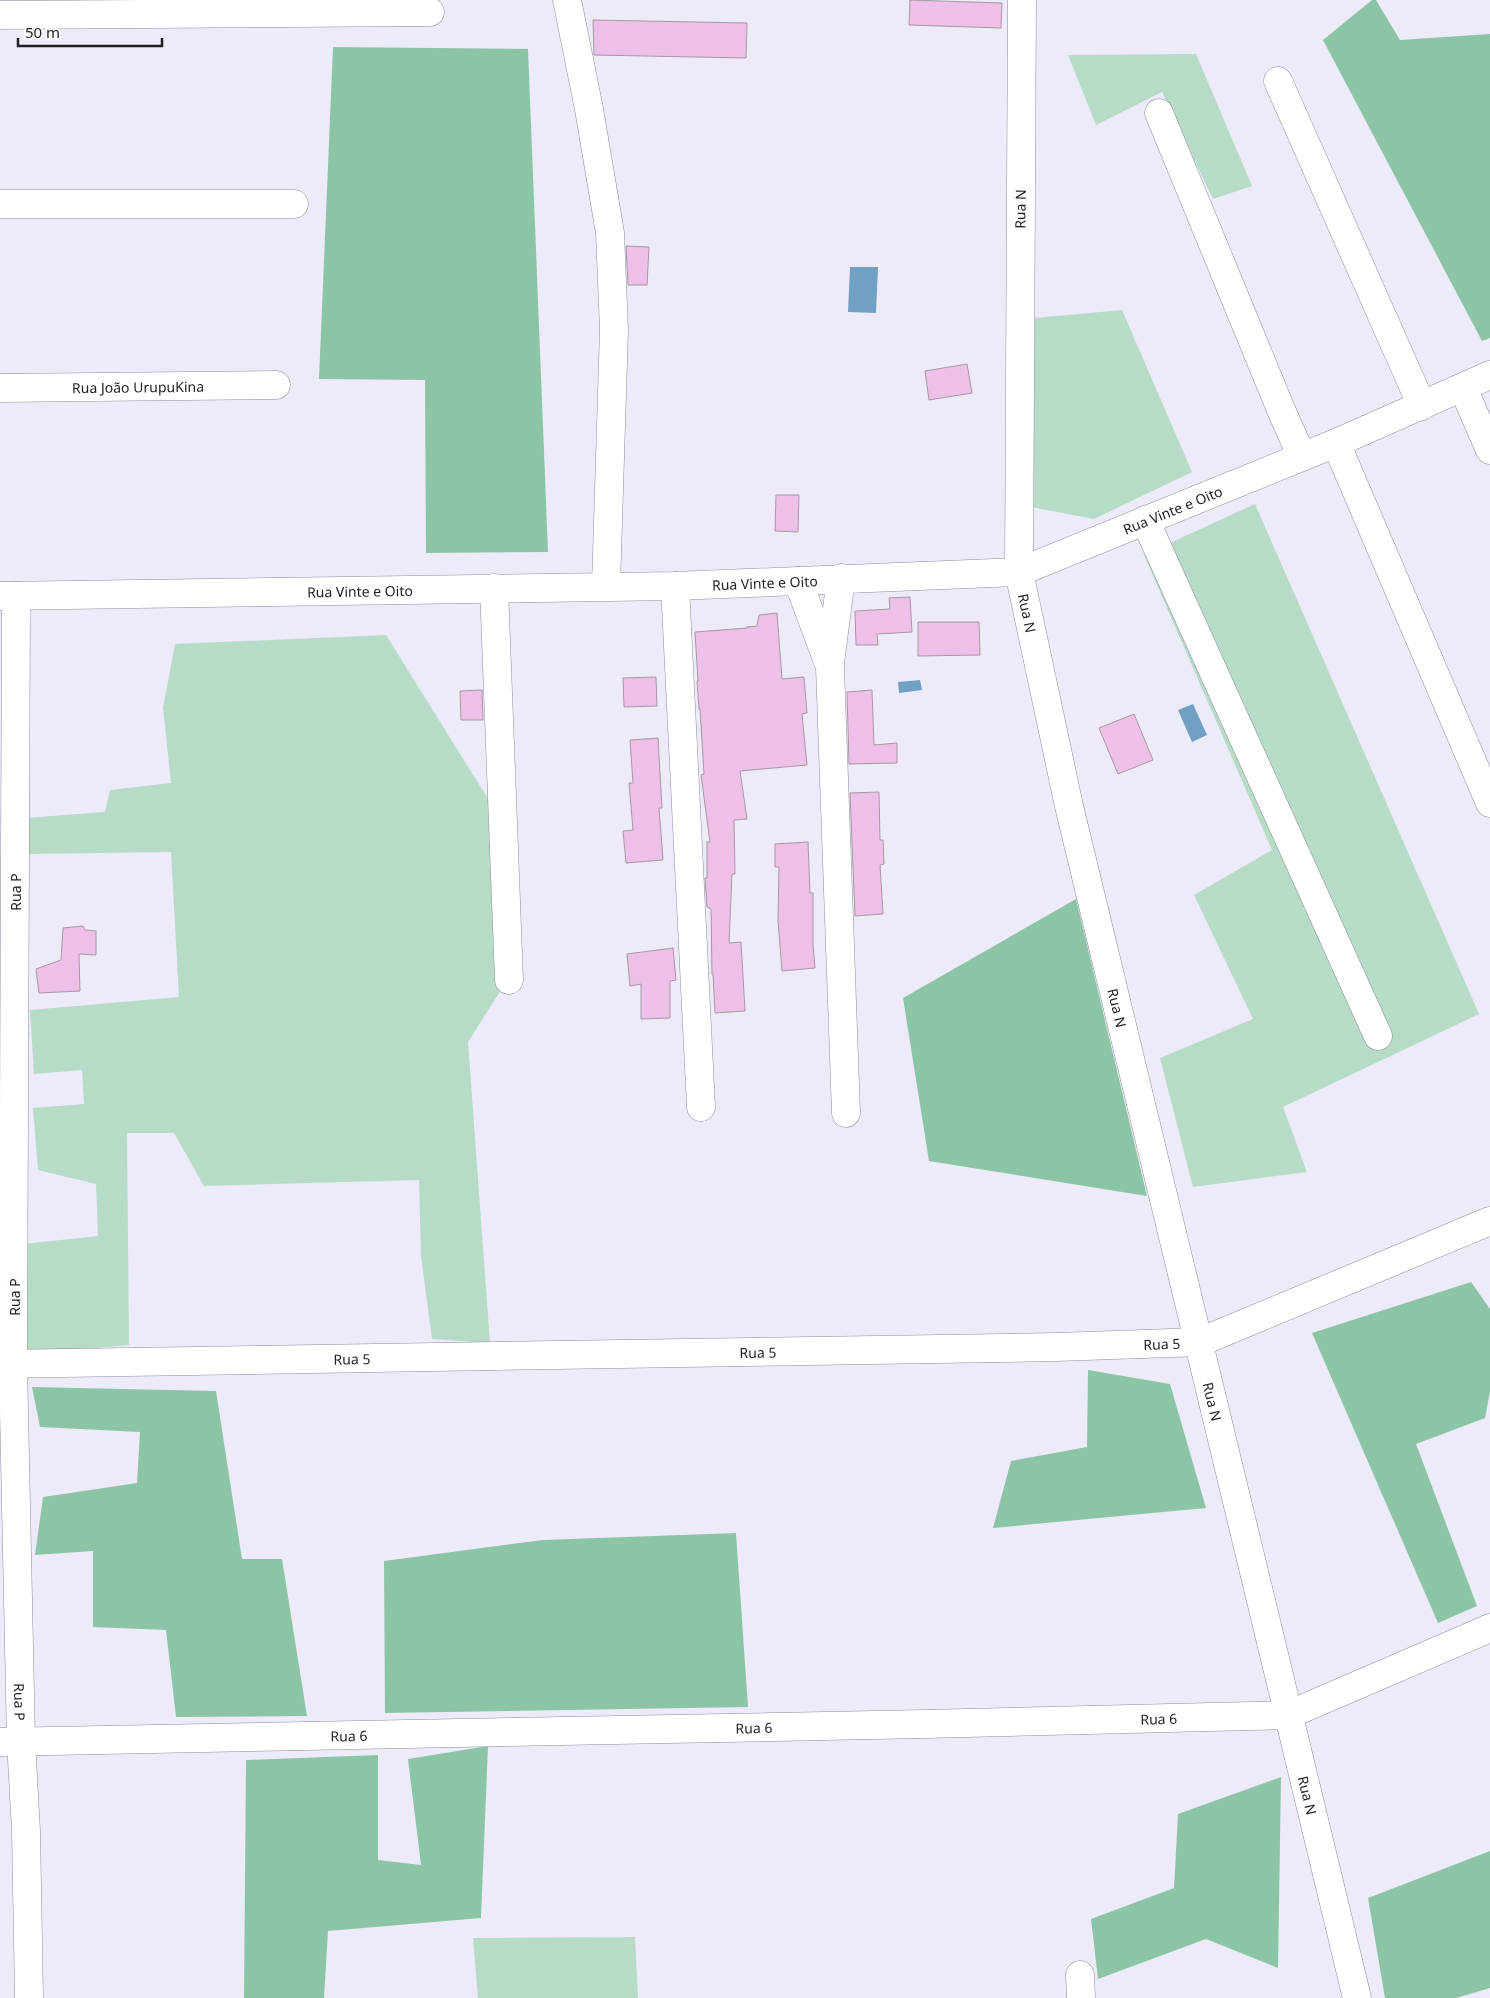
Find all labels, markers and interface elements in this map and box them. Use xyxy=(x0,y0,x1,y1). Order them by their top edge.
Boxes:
scale bar xyxy=(18,15,161,47)
text: 50 m xyxy=(25,22,60,42)
street label: Rua N xyxy=(1010,189,1030,229)
street label: Rua João UrupuKina xyxy=(72,376,204,397)
street label: Rua Vinte e Oito xyxy=(1120,481,1225,538)
street label: Rua Vinte e Oito xyxy=(712,571,818,594)
street label: Rua Vinte e Oito xyxy=(307,580,413,601)
street label: Rua N xyxy=(1014,592,1041,634)
street label: Rua P xyxy=(6,873,25,911)
street label: Rua N xyxy=(1104,986,1132,1029)
street label: Rua P xyxy=(5,1278,24,1316)
street label: Rua 5 xyxy=(1143,1333,1181,1353)
street label: Rua 5 xyxy=(739,1342,776,1362)
street label: Rua 5 xyxy=(333,1349,371,1368)
street label: Rua N xyxy=(1199,1380,1227,1423)
street label: Rua P xyxy=(10,1683,30,1721)
street label: Rua 6 xyxy=(1140,1708,1177,1728)
street label: Rua 6 xyxy=(735,1717,772,1737)
street label: Rua 6 xyxy=(330,1725,368,1745)
street label: Rua N xyxy=(1294,1774,1322,1817)

